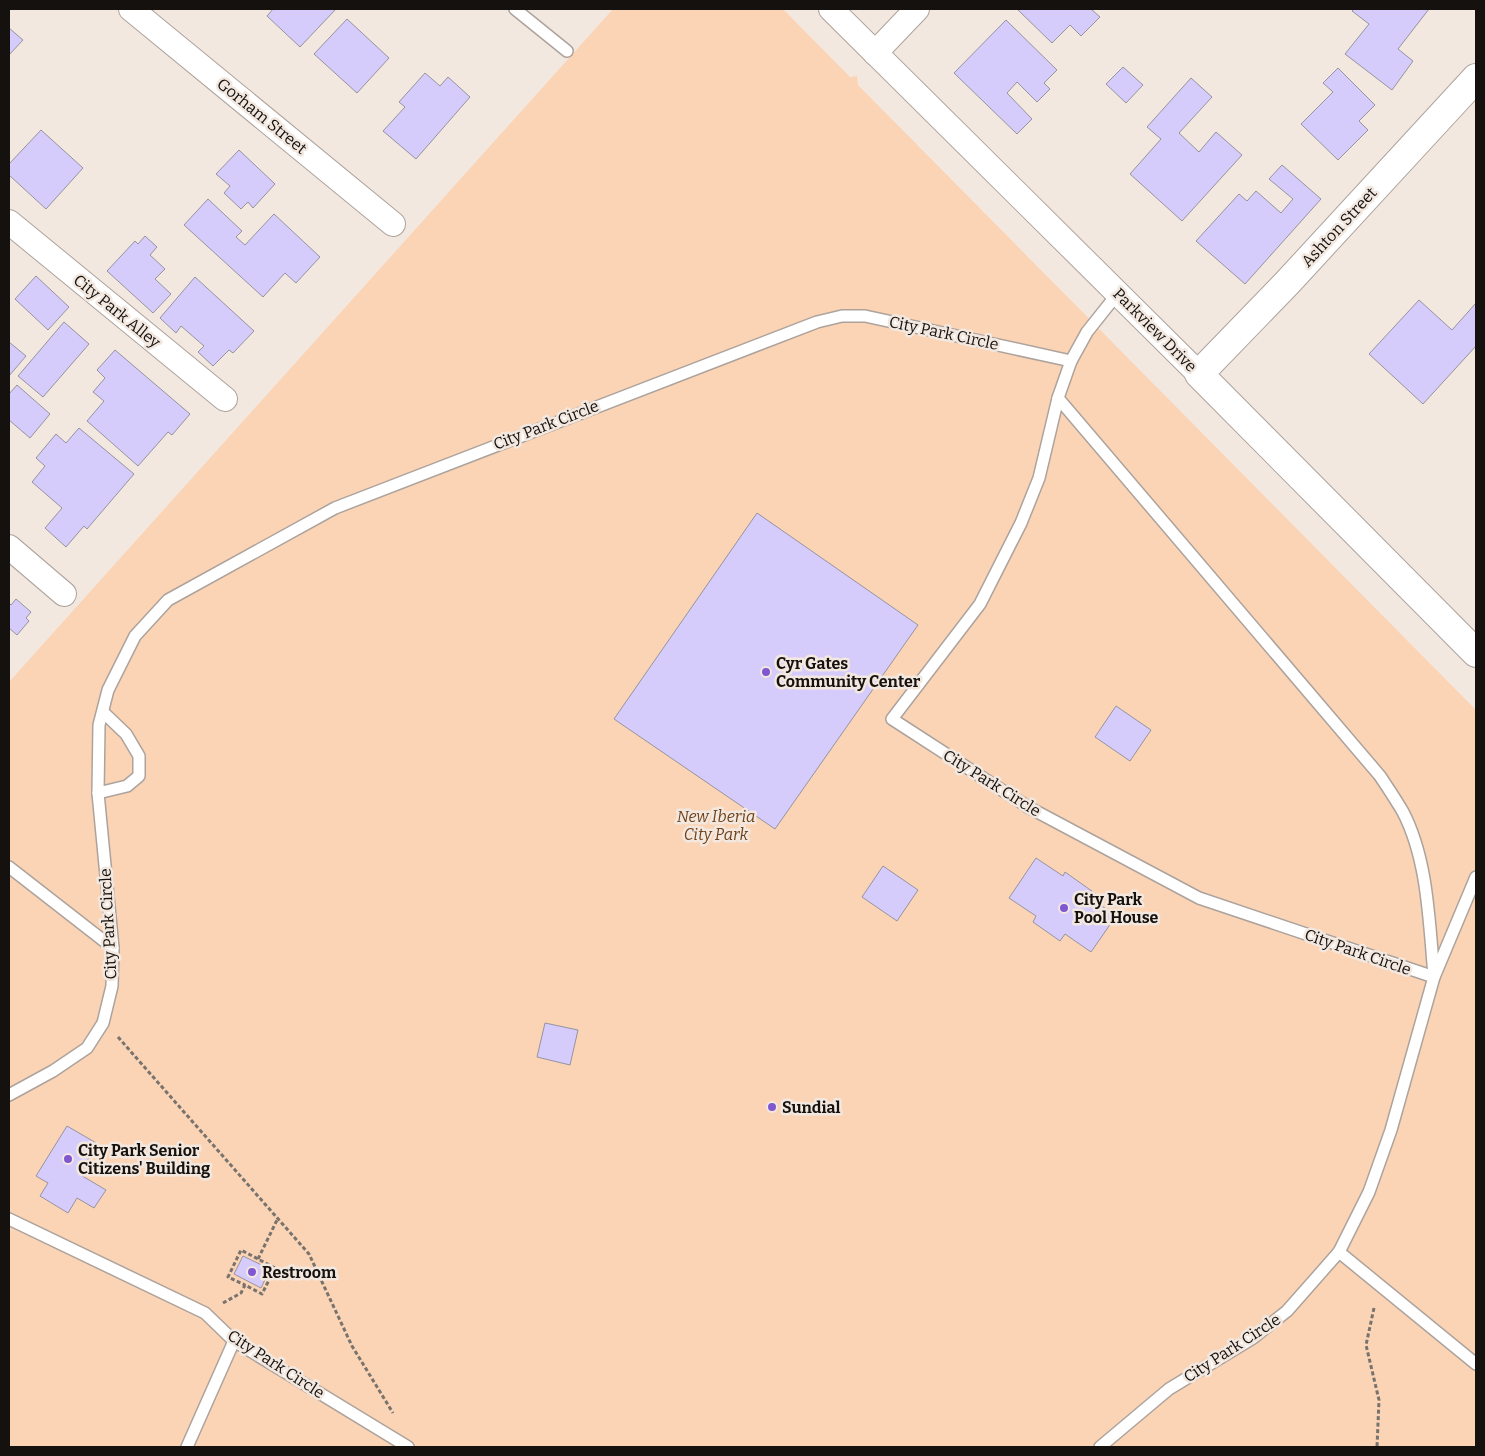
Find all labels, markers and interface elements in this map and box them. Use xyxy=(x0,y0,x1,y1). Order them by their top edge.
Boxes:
street label: Gorham Street xyxy=(213,74,311,158)
street label: Ashton Street xyxy=(1297,183,1381,271)
street label: City Park Alley xyxy=(70,270,165,352)
street label: Parkview Drive xyxy=(1109,284,1201,376)
street label: City Park Circle xyxy=(888,312,1000,354)
street label: City Park Circle xyxy=(491,396,601,454)
place label: Cyr Gates Community Center xyxy=(776,654,921,691)
marker: Cyr Gates Community Center xyxy=(760,666,772,678)
street label: City Park Circle xyxy=(940,745,1044,821)
park label: New Iberia City Park xyxy=(677,807,755,844)
street label: City Park Circle xyxy=(96,868,120,980)
place label: City Park Pool House xyxy=(1074,890,1159,927)
marker: City Park Pool House xyxy=(1058,902,1070,914)
street label: City Park Circle xyxy=(1302,925,1414,979)
place label: Sundial xyxy=(782,1098,840,1117)
marker: Sundial xyxy=(766,1101,778,1113)
place label: City Park Senior Citizens' Building xyxy=(78,1141,210,1178)
marker: City Park Senior Citizens' Building xyxy=(62,1153,74,1165)
place label: Restroom xyxy=(262,1263,337,1282)
marker: Restroom xyxy=(246,1266,258,1278)
street label: City Park Circle xyxy=(1180,1310,1284,1386)
street label: City Park Circle xyxy=(224,1326,328,1402)

